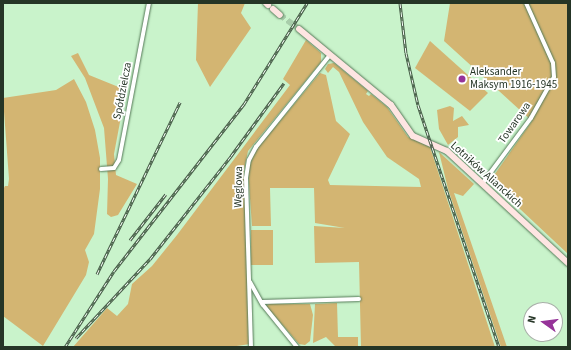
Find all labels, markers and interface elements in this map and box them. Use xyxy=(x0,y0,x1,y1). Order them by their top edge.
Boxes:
street label: Spółdzielcza xyxy=(111,61,135,121)
place label: Aleksander Maksym 1916-1945 xyxy=(470,66,557,92)
marker: Aleksander Maksym 1916-1945 xyxy=(457,74,467,84)
street label: Towarowa xyxy=(496,100,534,146)
street label: Lotników Alianckich xyxy=(447,139,525,211)
street label: Węglowa xyxy=(232,166,246,208)
north arrow xyxy=(523,302,563,342)
text: N xyxy=(524,314,540,325)

